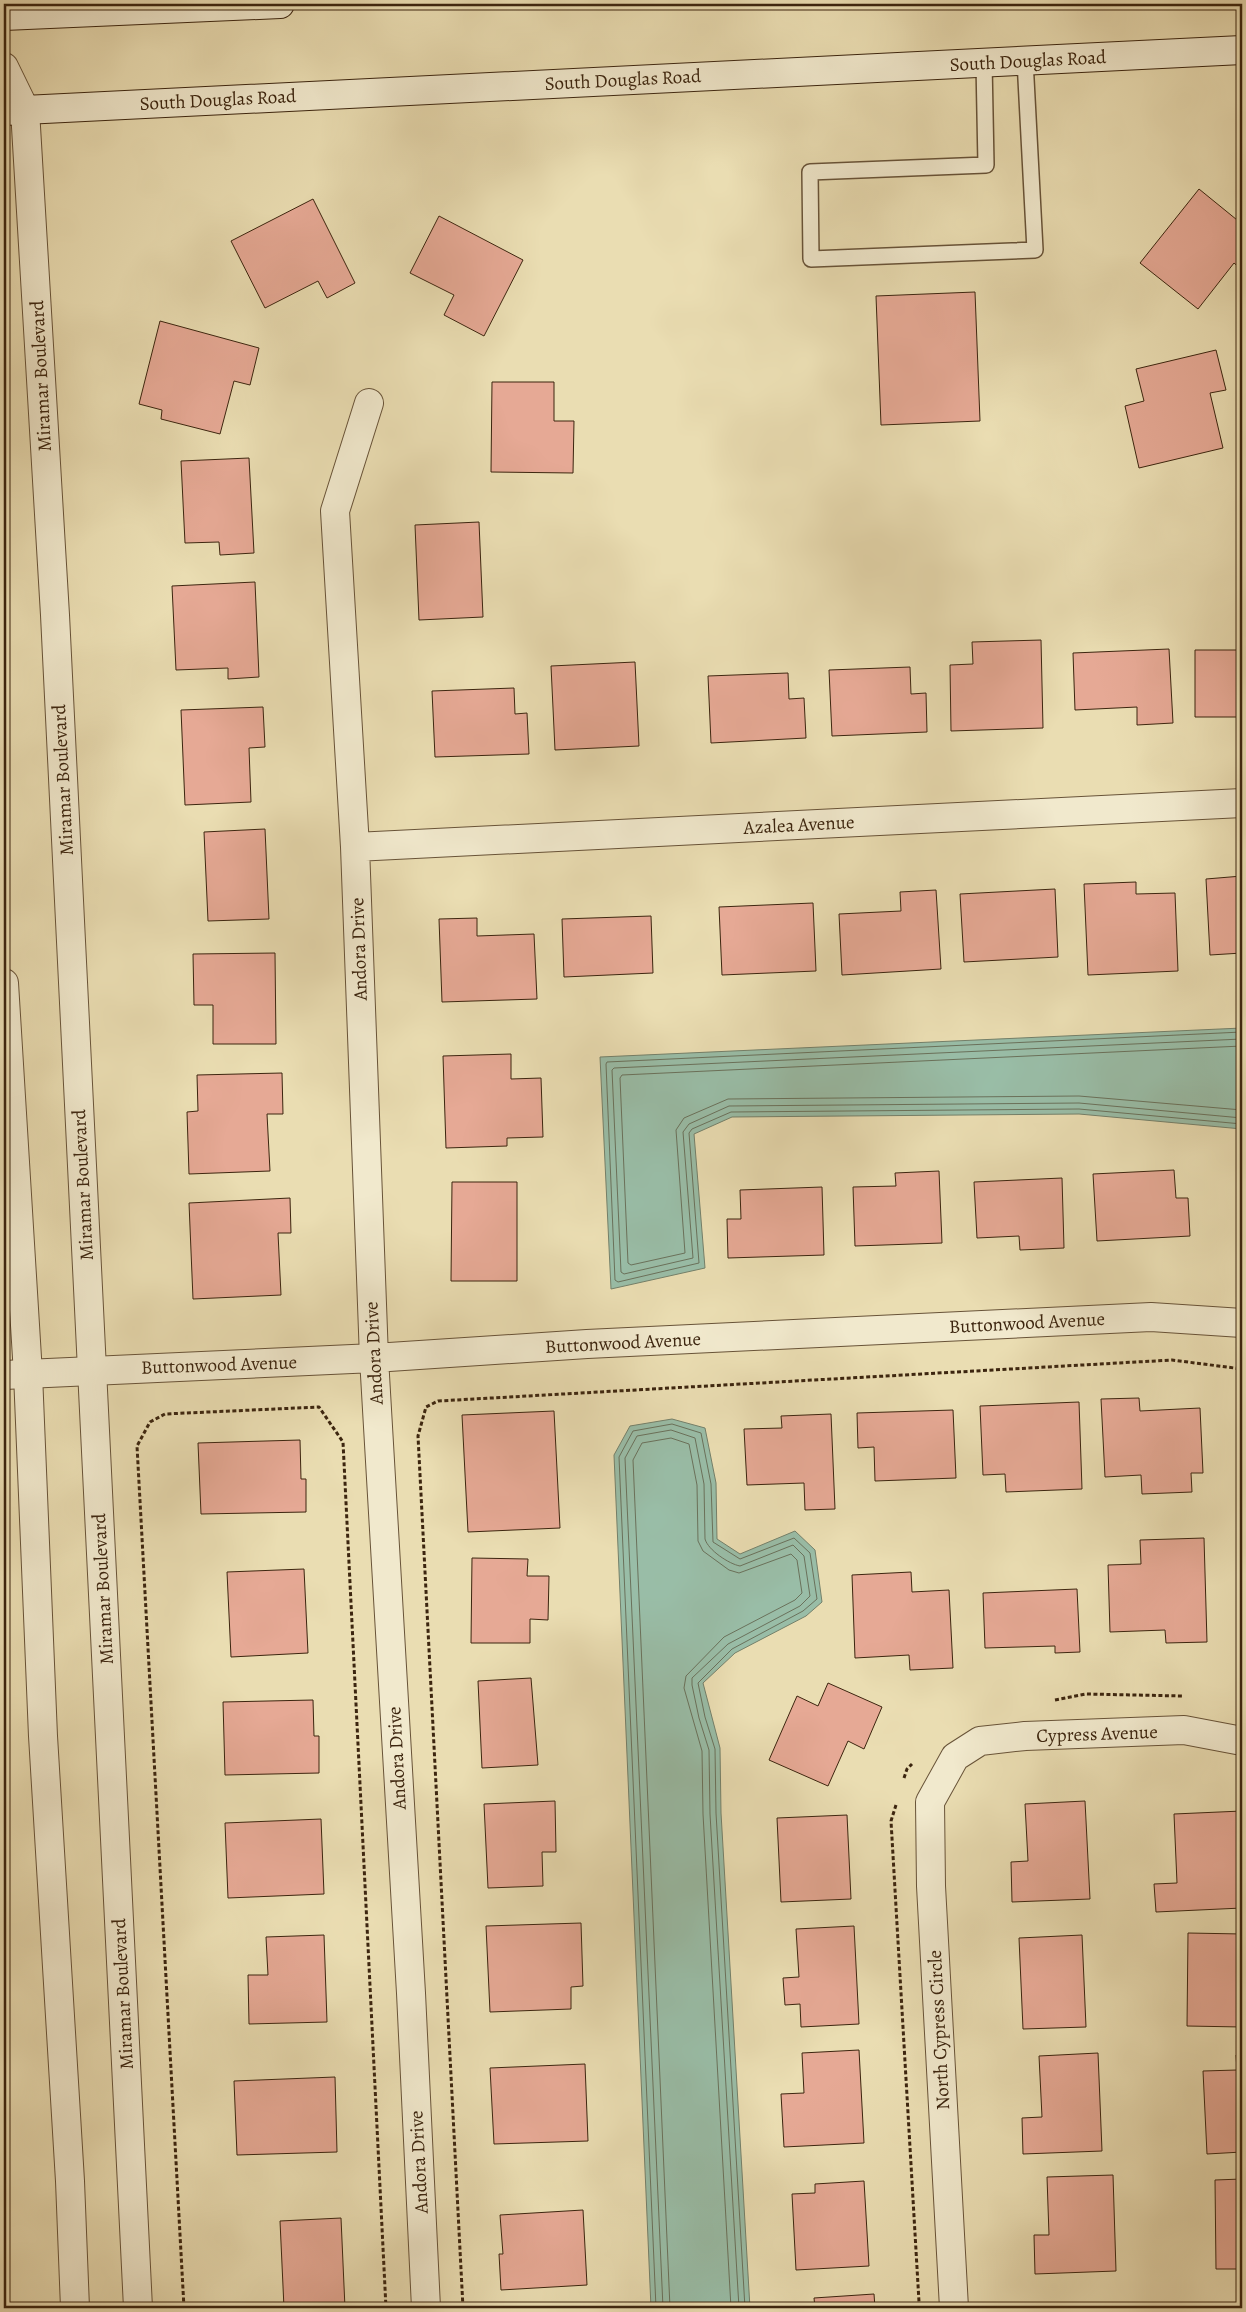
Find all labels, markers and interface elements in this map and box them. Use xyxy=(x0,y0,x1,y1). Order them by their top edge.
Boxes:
street label: South Douglas Road xyxy=(949,44,1108,78)
street label: South Douglas Road xyxy=(544,63,703,97)
street label: South Douglas Road xyxy=(139,83,298,117)
street label: Miramar Boulevard xyxy=(24,299,58,452)
street label: Miramar Boulevard xyxy=(46,703,80,856)
street label: Azalea Avenue xyxy=(742,809,855,841)
street label: Andora Drive xyxy=(344,897,374,1002)
street label: Miramar Boulevard xyxy=(66,1108,100,1261)
street label: Andora Drive xyxy=(358,1301,390,1406)
street label: Buttonwood Avenue xyxy=(948,1306,1106,1340)
street label: Buttonwood Avenue xyxy=(544,1326,702,1360)
street label: Buttonwood Avenue xyxy=(140,1349,298,1381)
street label: Miramar Boulevard xyxy=(86,1512,120,1665)
street label: Andora Drive xyxy=(381,1706,413,1811)
street label: Cypress Avenue xyxy=(1036,1719,1158,1749)
street label: Miramar Boulevard xyxy=(106,1917,140,2070)
street label: North Cypress Circle xyxy=(922,1949,956,2111)
street label: Andora Drive xyxy=(403,2110,435,2215)

